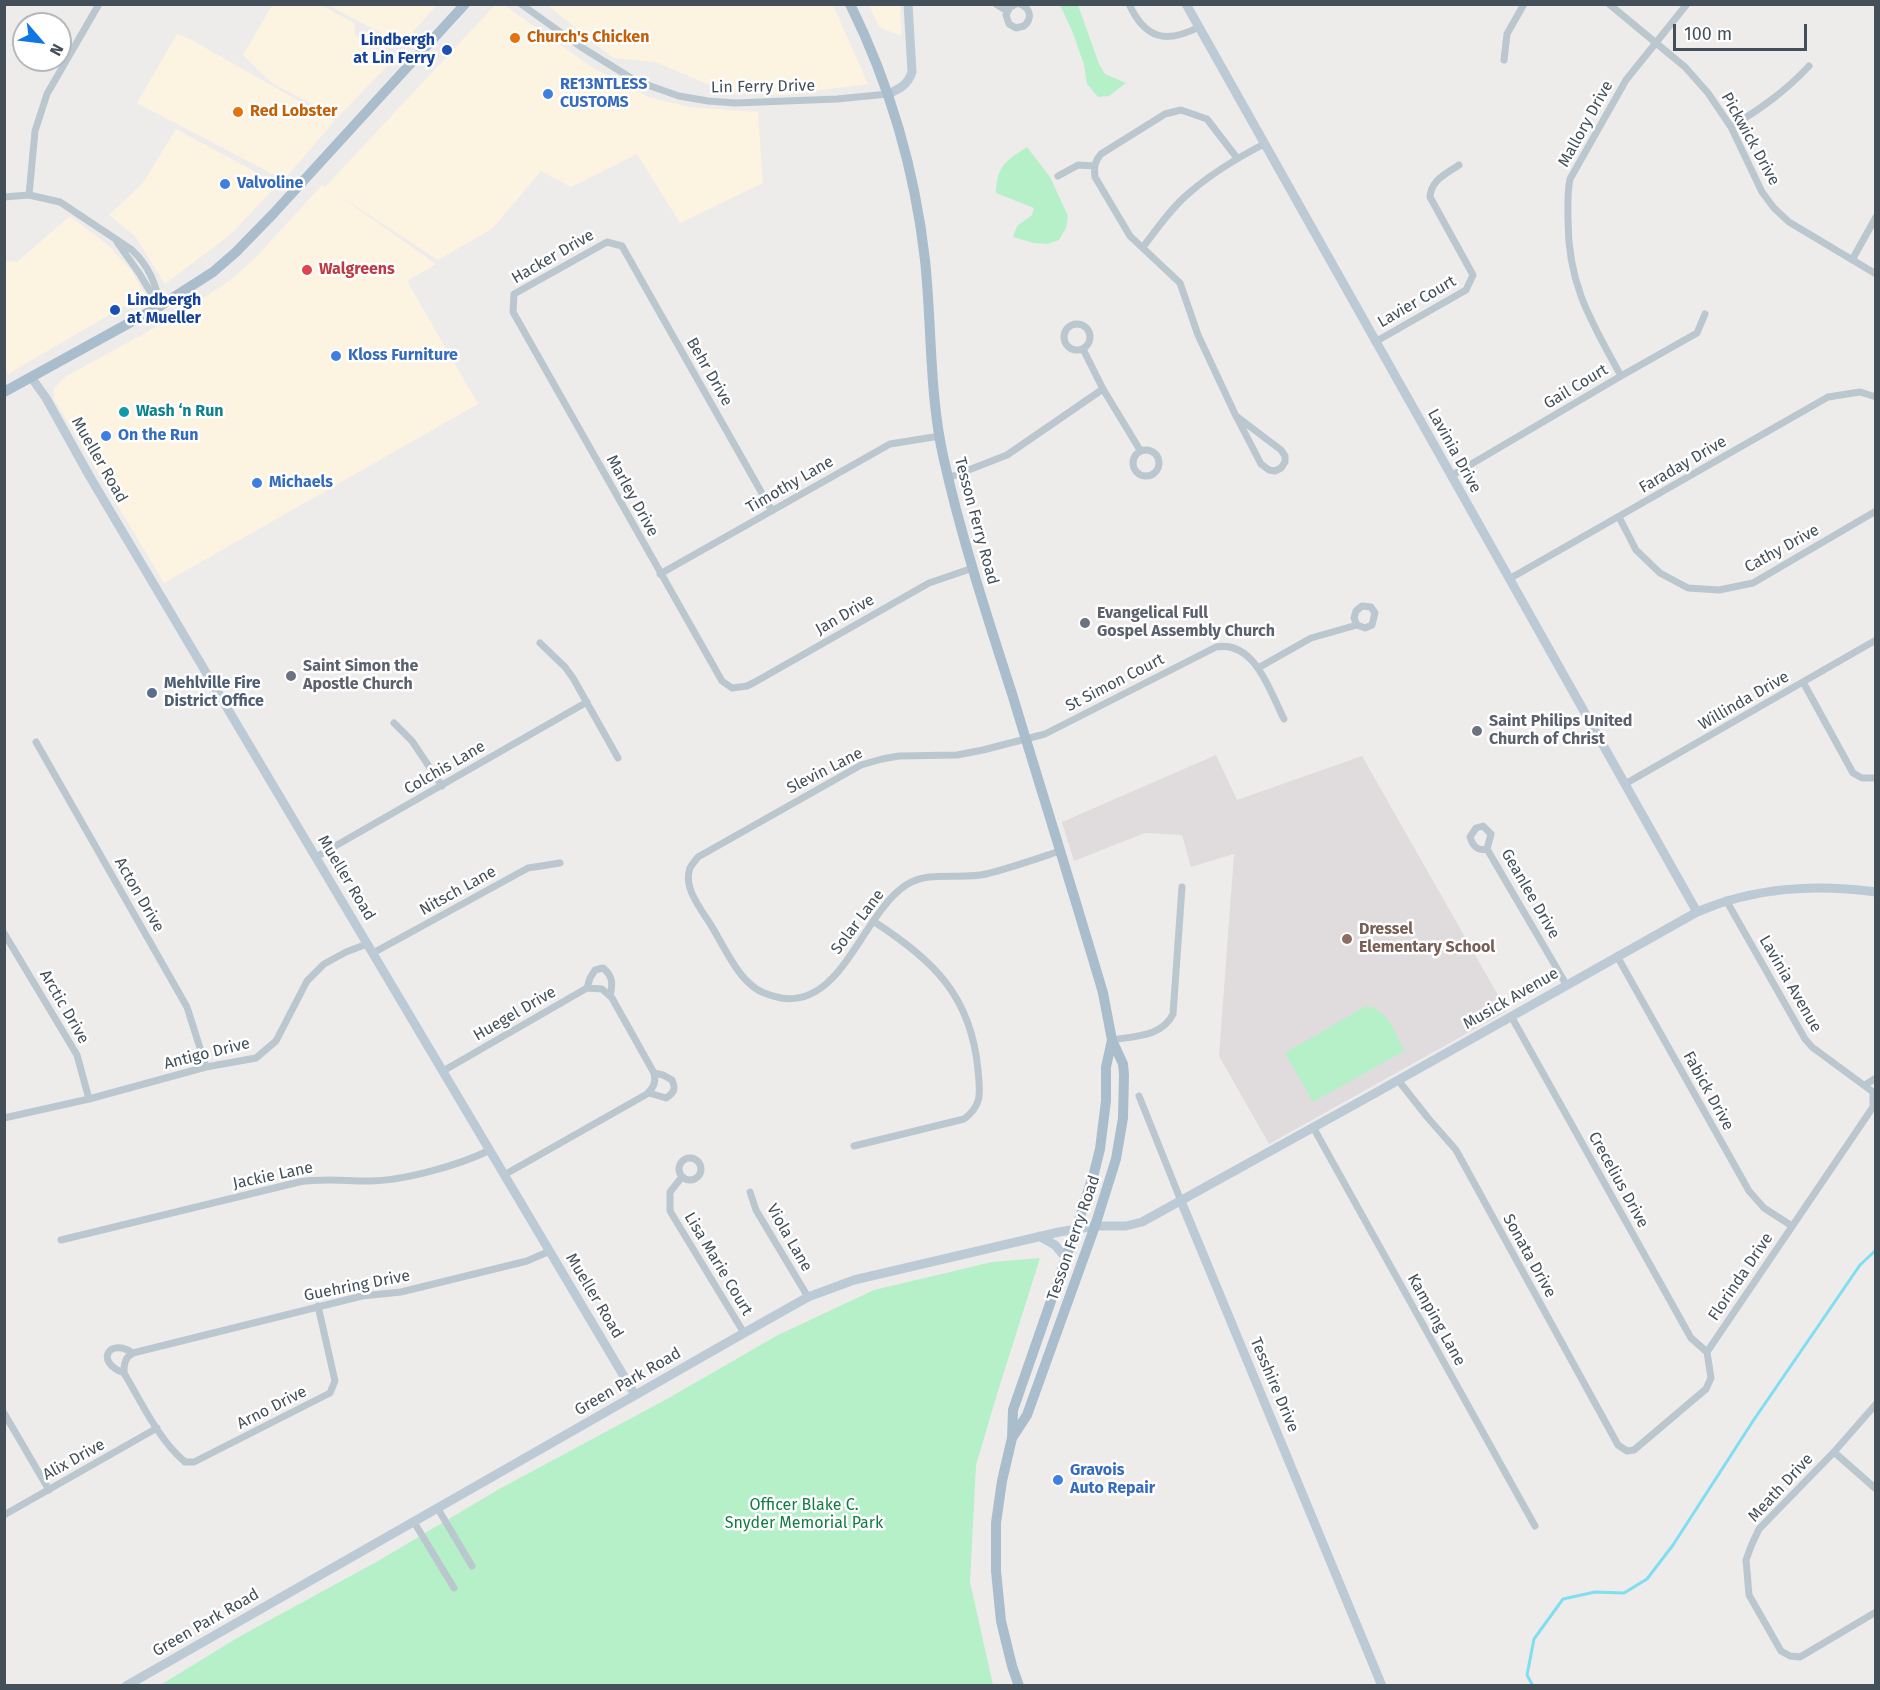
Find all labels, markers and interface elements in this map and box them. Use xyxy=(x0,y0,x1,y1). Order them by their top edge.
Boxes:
north arrow xyxy=(12,12,72,72)
scale bar xyxy=(1676,12,1810,50)
text: 100 m xyxy=(1684,23,1732,45)
place label: Church's Chicken xyxy=(527,28,649,48)
place label: Lindbergh at Lin Ferry xyxy=(353,31,435,69)
marker: Church's Chicken xyxy=(508,31,522,45)
text: N xyxy=(46,41,67,59)
marker: Lindbergh at Lin Ferry xyxy=(440,43,454,57)
place label: RE13NTLESS CUSTOMS xyxy=(560,75,647,113)
street label: Lin Ferry Drive xyxy=(711,76,815,98)
street label: Mallory Drive xyxy=(1554,78,1618,170)
marker: RE13NTLESS CUSTOMS xyxy=(541,87,555,101)
street label: Pickwick Drive xyxy=(1717,89,1783,189)
place label: Red Lobster xyxy=(250,102,337,122)
marker: Red Lobster xyxy=(231,105,245,119)
place label: Valvoline xyxy=(237,174,303,194)
marker: Valvoline xyxy=(218,177,232,191)
street label: Hacker Drive xyxy=(508,226,598,288)
place label: Walgreens xyxy=(319,260,395,280)
marker: Walgreens xyxy=(300,263,314,277)
street label: Lavier Court xyxy=(1375,272,1459,332)
place label: Lindbergh at Mueller xyxy=(127,291,201,329)
marker: Lindbergh at Mueller xyxy=(108,303,122,317)
street label: Behr Drive xyxy=(682,334,736,410)
place label: Kloss Furniture xyxy=(348,346,458,366)
marker: Kloss Furniture xyxy=(329,349,343,363)
street label: Gail Court xyxy=(1540,360,1612,414)
place label: Wash ‘n Run xyxy=(136,402,224,422)
marker: Wash ‘n Run xyxy=(117,405,131,419)
street label: Lavinia Drive xyxy=(1423,406,1485,496)
street label: Mueller Road xyxy=(67,414,131,506)
place label: On the Run xyxy=(118,426,198,446)
marker: On the Run xyxy=(99,429,113,443)
street label: Faraday Drive xyxy=(1636,432,1730,498)
street label: Marley Drive xyxy=(602,452,662,540)
street label: Timothy Lane xyxy=(743,452,837,518)
street label: Tesson Ferry Road xyxy=(950,455,1002,587)
place label: Michaels xyxy=(269,473,333,493)
marker: Michaels xyxy=(250,476,264,490)
street label: Cathy Drive xyxy=(1741,521,1823,577)
street label: Jan Drive xyxy=(812,591,878,639)
place label: Evangelical Full Gospel Assembly Church xyxy=(1097,604,1275,642)
marker: Evangelical Full Gospel Assembly Church xyxy=(1078,616,1092,630)
street label: St Simon Court xyxy=(1063,650,1167,716)
place label: Saint Simon the Apostle Church xyxy=(303,657,418,695)
street label: Willinda Drive xyxy=(1695,667,1793,735)
marker: Saint Simon the Apostle Church xyxy=(284,669,298,683)
place label: Mehlville Fire District Office xyxy=(164,674,264,712)
marker: Mehlville Fire District Office xyxy=(145,686,159,700)
place label: Saint Philips United Church of Christ xyxy=(1489,712,1632,750)
marker: Saint Philips United Church of Christ xyxy=(1470,724,1484,738)
street label: Colchis Lane xyxy=(401,737,489,799)
street label: Slevin Lane xyxy=(784,744,866,798)
street label: Mueller Road xyxy=(313,832,379,924)
street label: Geanlee Drive xyxy=(1497,846,1563,942)
street label: Acton Drive xyxy=(110,854,168,936)
street label: Nitsch Lane xyxy=(416,862,500,920)
street label: Solar Lane xyxy=(827,886,889,958)
place label: Dressel Elementary School xyxy=(1359,920,1495,958)
marker: Dressel Elementary School xyxy=(1340,932,1354,946)
street label: Lavinia Avenue xyxy=(1755,932,1825,1036)
street label: Musick Avenue xyxy=(1460,964,1562,1034)
street label: Arctic Drive xyxy=(35,967,93,1047)
street label: Huegel Drive xyxy=(470,983,560,1045)
street label: Antigo Drive xyxy=(162,1034,252,1074)
street label: Fabick Drive xyxy=(1678,1048,1738,1134)
street label: Crecelius Drive xyxy=(1584,1129,1652,1231)
street label: Jackie Lane xyxy=(231,1158,315,1194)
street label: Tesson Ferry Road xyxy=(1044,1173,1104,1303)
street label: Viola Lane xyxy=(762,1201,816,1275)
street label: Lisa Marie Court xyxy=(680,1209,756,1319)
street label: Sonata Drive xyxy=(1498,1211,1560,1301)
street label: Florinda Drive xyxy=(1705,1229,1777,1325)
street label: Mueller Road xyxy=(561,1250,627,1342)
street label: Guehring Drive xyxy=(302,1266,412,1306)
street label: Kamping Lane xyxy=(1403,1271,1469,1369)
street label: Tesshire Drive xyxy=(1245,1335,1303,1435)
street label: Green Park Road xyxy=(571,1344,685,1420)
street label: Arno Drive xyxy=(234,1382,310,1434)
street label: Alix Drive xyxy=(40,1435,108,1485)
street label: Meath Drive xyxy=(1744,1450,1818,1526)
place label: Gravois Auto Repair xyxy=(1070,1461,1155,1499)
marker: Gravois Auto Repair xyxy=(1051,1473,1065,1487)
park label: Officer Blake C. Snyder Memorial Park xyxy=(725,1496,883,1534)
street label: Green Park Road xyxy=(149,1585,263,1661)

